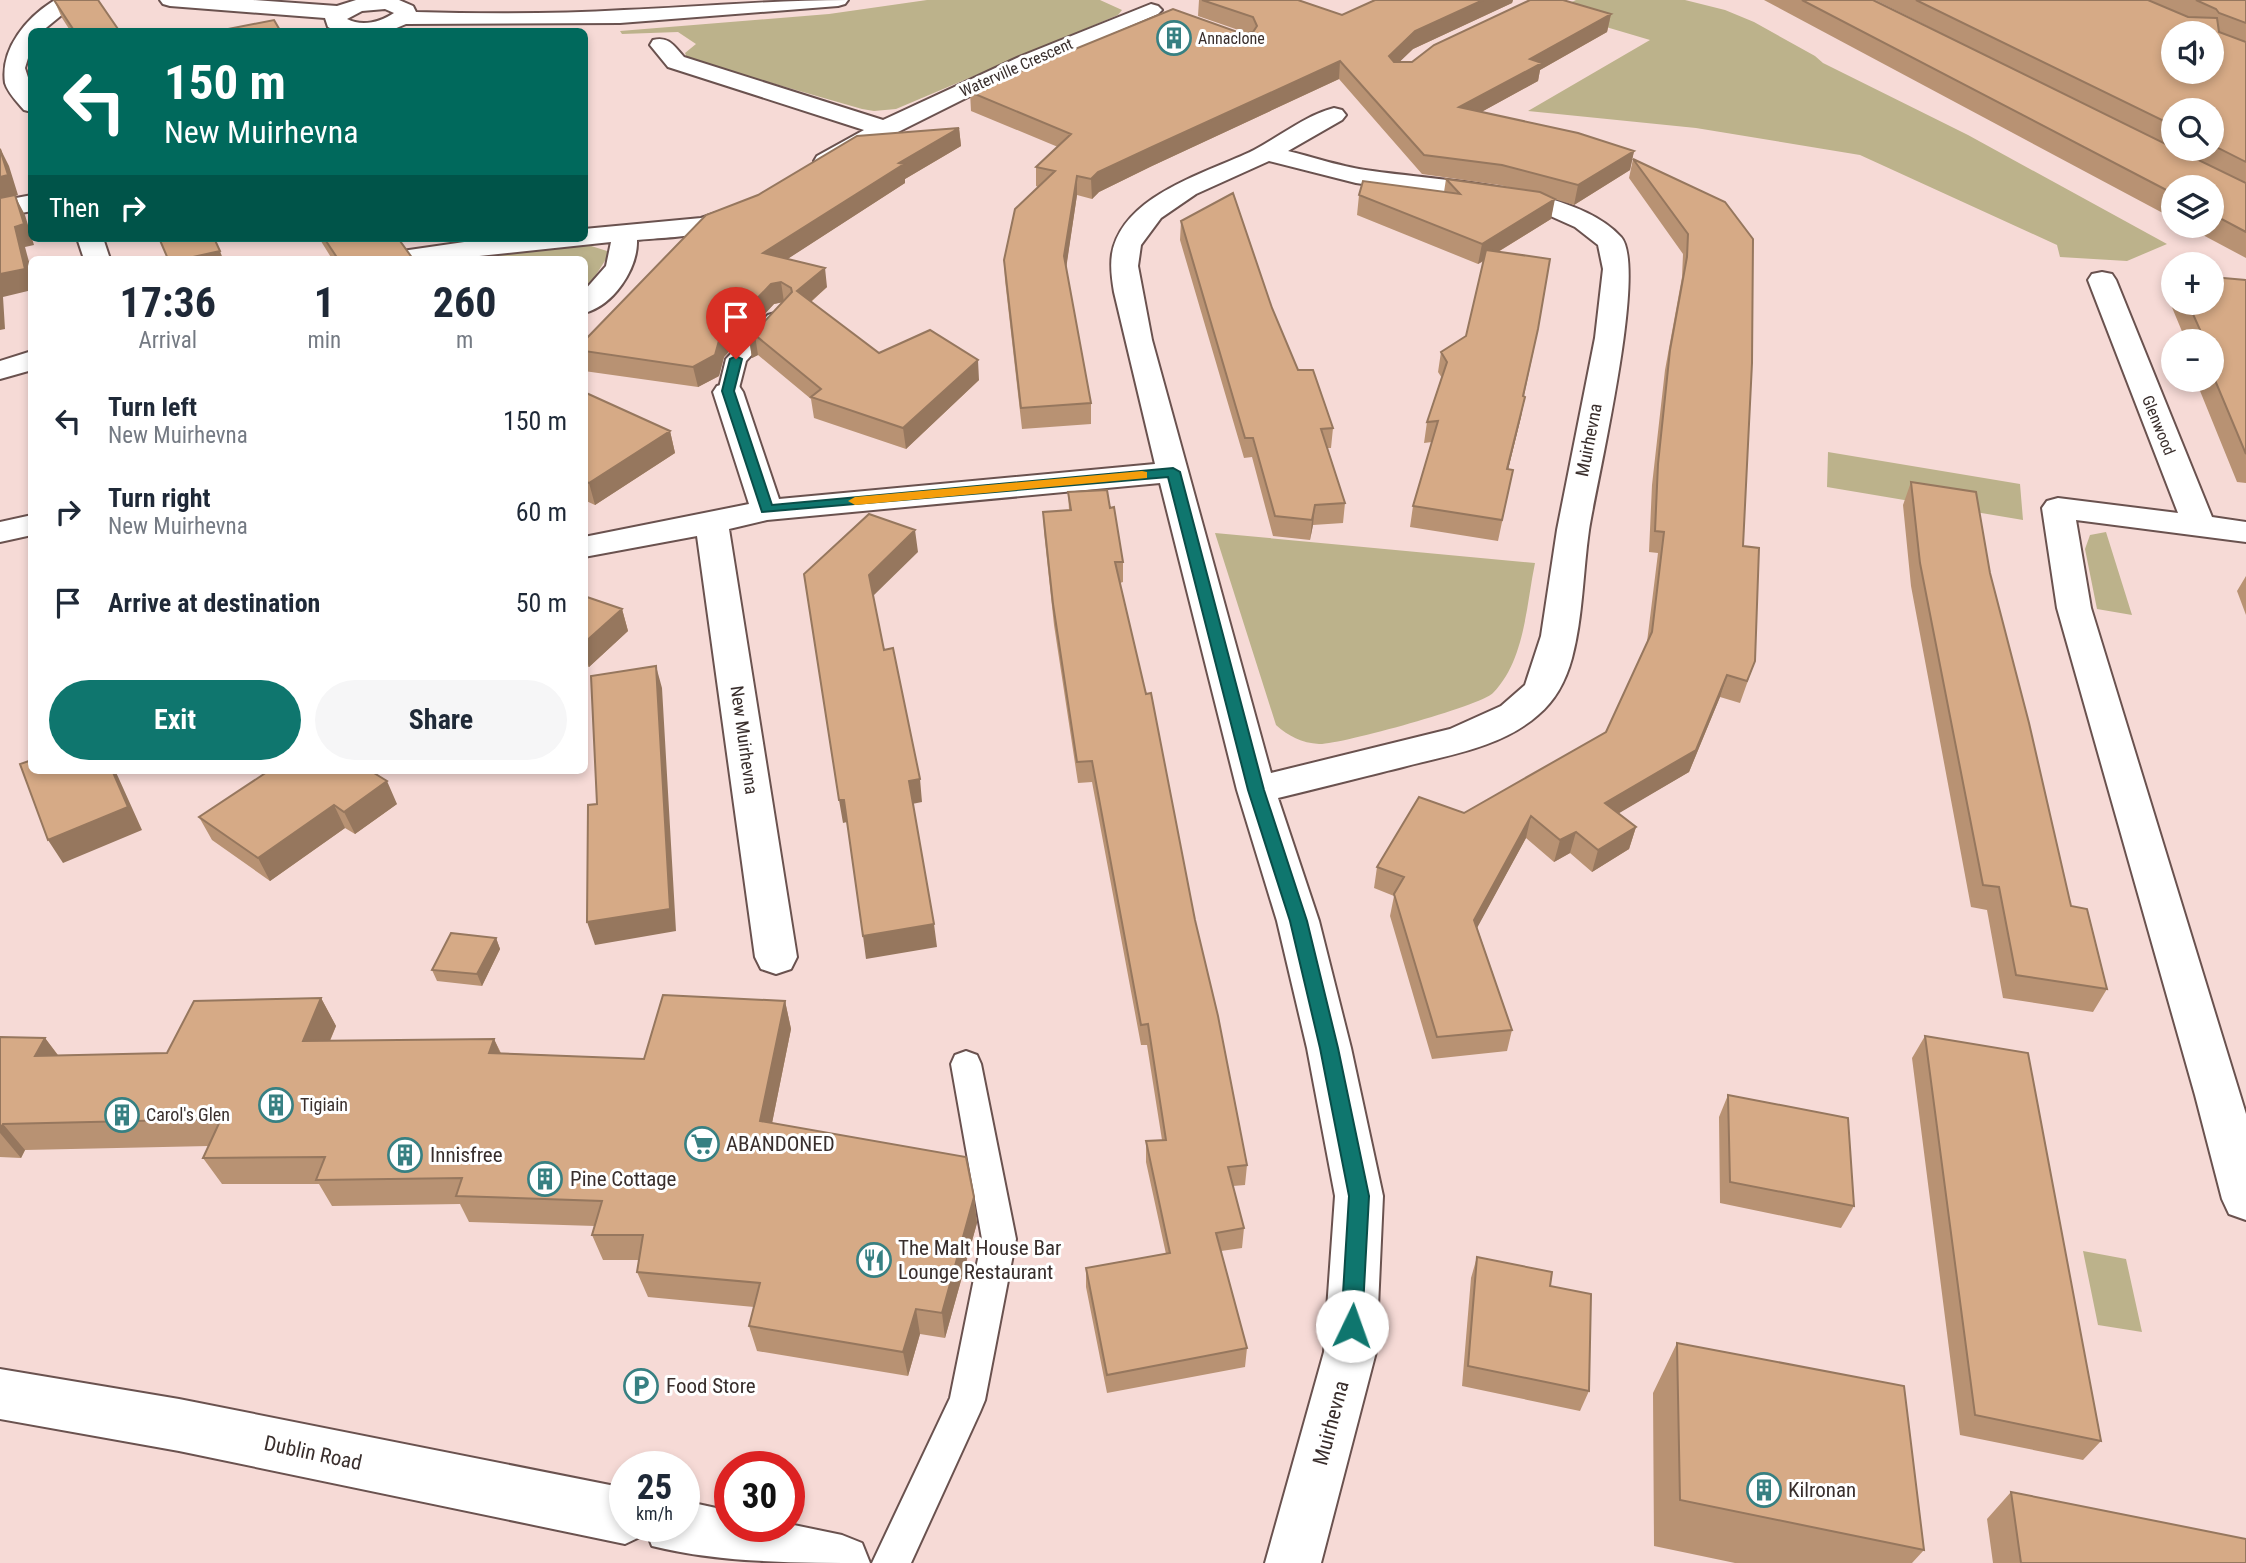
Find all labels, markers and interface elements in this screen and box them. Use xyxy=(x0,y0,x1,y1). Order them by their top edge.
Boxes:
building icon: Annaclone xyxy=(1155,19,1193,57)
map controls xyxy=(2161,21,2224,392)
button: sound xyxy=(2161,21,2224,84)
place label: Annaclone xyxy=(1198,29,1265,48)
street label: Waterville Crescent xyxy=(957,34,1076,101)
text: 150 m xyxy=(164,54,286,111)
icon: left xyxy=(49,56,140,147)
button: search xyxy=(2161,98,2224,161)
text: New Muirhevna xyxy=(164,113,358,151)
button: layers xyxy=(2161,175,2224,238)
icon: right xyxy=(114,189,152,227)
text: Then xyxy=(49,193,100,223)
button: + xyxy=(2161,252,2224,315)
text: 17:36 xyxy=(120,278,216,327)
text: 1 xyxy=(314,278,335,327)
text: 260 xyxy=(433,278,496,327)
pin xyxy=(706,287,766,359)
icon: arrive xyxy=(717,298,755,336)
text: Arrival xyxy=(138,327,197,354)
text: min xyxy=(307,327,341,354)
text: m xyxy=(456,327,473,354)
button: − xyxy=(2161,329,2224,392)
text: Turn left xyxy=(108,392,197,422)
street label: Glenwood xyxy=(2138,393,2179,458)
icon: left xyxy=(49,402,87,440)
street label: Muirhevna xyxy=(1571,402,1606,478)
text: 150 m xyxy=(503,406,567,436)
text: New Muirhevna xyxy=(108,422,248,449)
text: Turn right xyxy=(108,483,210,513)
icon: right xyxy=(49,493,87,531)
text: 60 m xyxy=(516,497,567,527)
text: New Muirhevna xyxy=(108,513,248,540)
icon: arrive xyxy=(49,584,87,622)
text: Arrive at destination xyxy=(108,588,320,618)
text: 50 m xyxy=(516,588,567,618)
button: Exit xyxy=(49,680,301,760)
button: Share xyxy=(315,680,567,760)
street label: New Muirhevna xyxy=(726,684,763,796)
building icon: Tigiain xyxy=(257,1086,295,1124)
place label: Tigiain xyxy=(300,1094,348,1115)
building icon: Carol's Glen xyxy=(103,1096,141,1134)
place label: Carol's Glen xyxy=(146,1104,230,1125)
supermarket icon: ABANDONED xyxy=(683,1125,721,1163)
place label: ABANDONED xyxy=(726,1132,835,1156)
building icon: Innisfree xyxy=(386,1136,424,1174)
place label: Innisfree xyxy=(430,1143,503,1167)
building icon: Pine Cottage xyxy=(526,1160,564,1198)
place label: Pine Cottage xyxy=(570,1167,677,1191)
place label: The Malt House Bar Lounge Restaurant xyxy=(898,1236,1061,1284)
restaurant icon: The Malt House Bar Lounge Restaurant xyxy=(855,1241,893,1279)
position arrow xyxy=(1315,1289,1389,1363)
parking icon: Food Store xyxy=(622,1367,660,1405)
place label: Food Store xyxy=(666,1374,756,1398)
street label: Muirhevna xyxy=(1308,1378,1354,1468)
street label: Dublin Road xyxy=(262,1431,364,1475)
speed limit sign: 30 xyxy=(714,1451,805,1542)
text: 25 xyxy=(637,1467,672,1508)
building icon: Kilronan xyxy=(1745,1471,1783,1509)
place label: Kilronan xyxy=(1788,1478,1856,1502)
text: km/h xyxy=(636,1503,673,1524)

